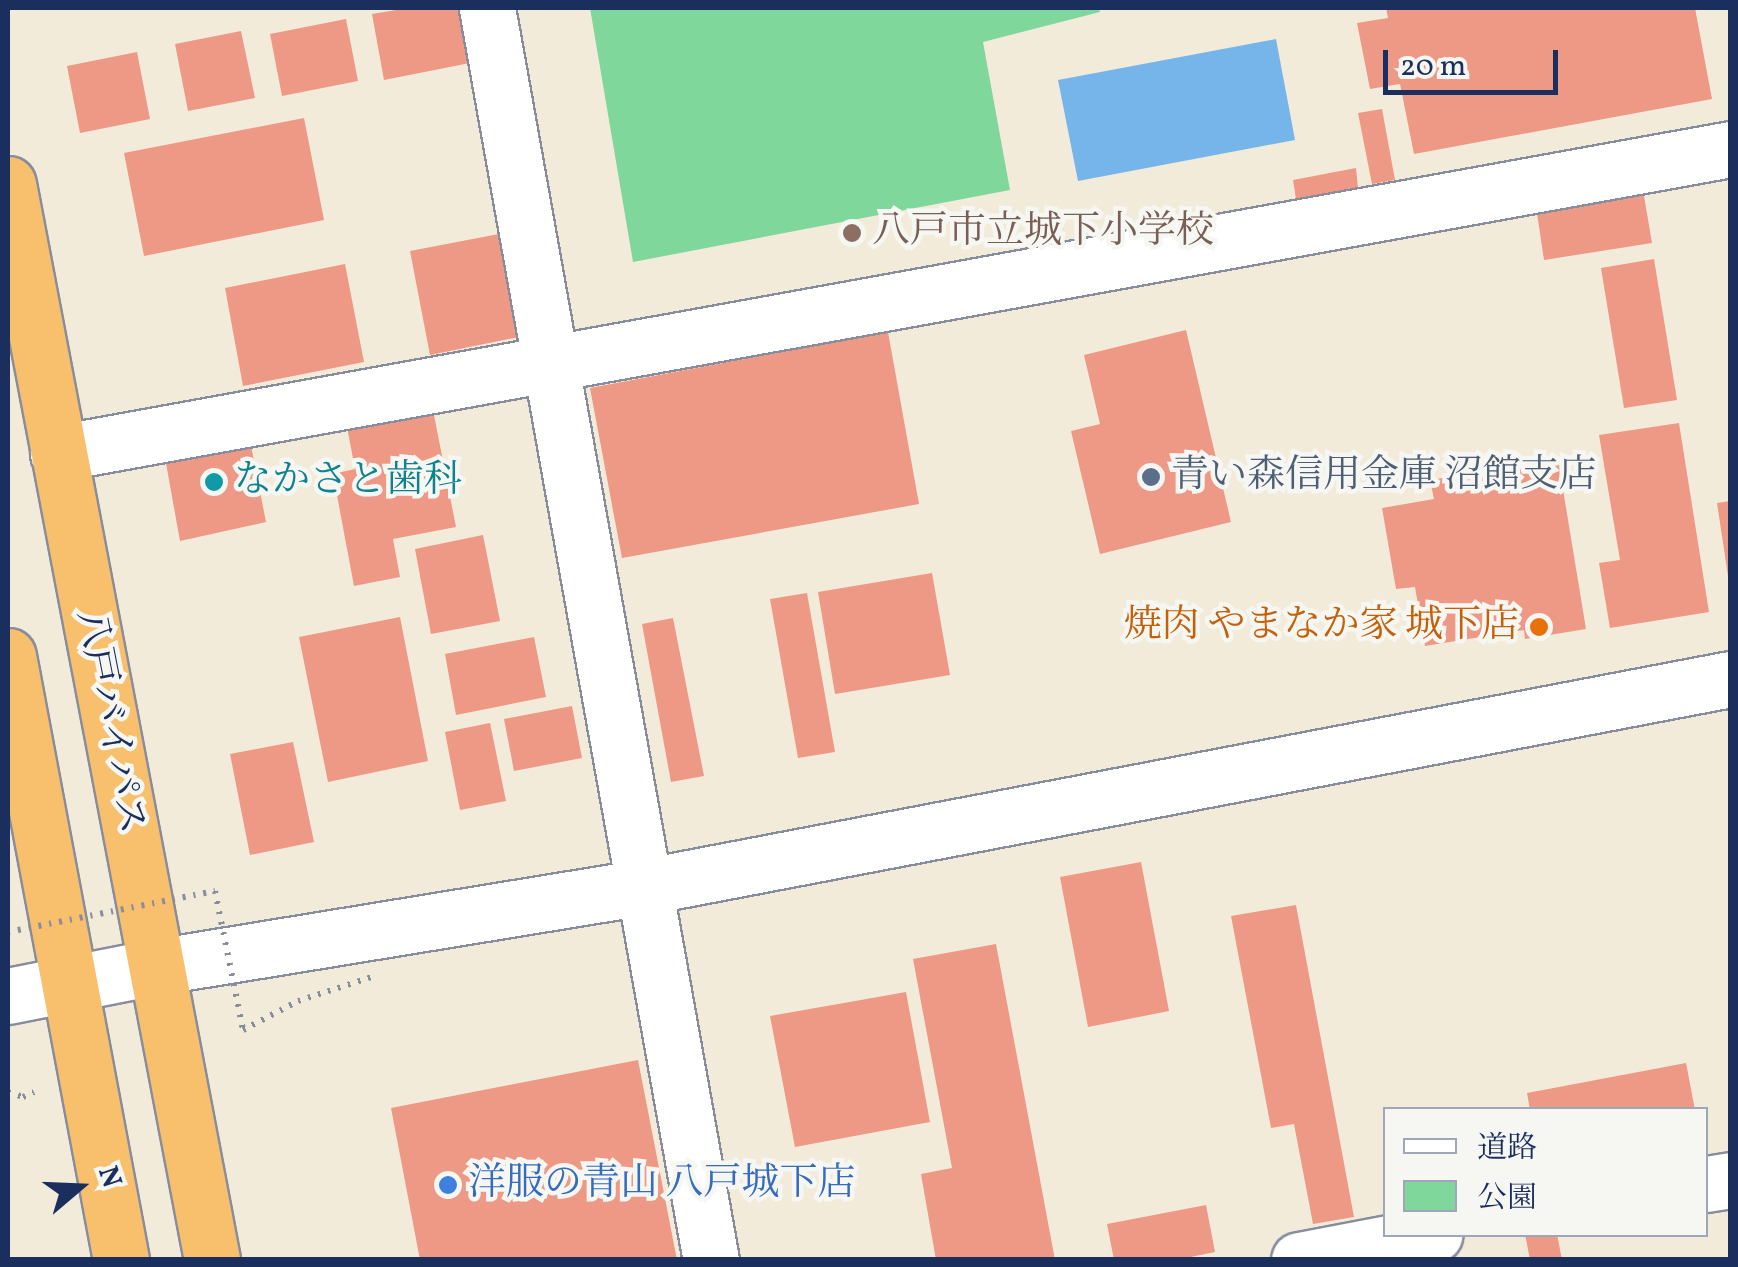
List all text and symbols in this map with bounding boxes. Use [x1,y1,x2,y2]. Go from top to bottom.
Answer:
scale bar [1388,30,1563,92]
text: 20 m [1400,46,1466,88]
place label: 八戸市立城下小学校 [872,210,1214,256]
marker: 八戸市立城下小学校 [841,222,863,244]
place label: 青い森信用金庫 沼館支店 [1171,454,1597,500]
place label: なかさと歯科 [234,459,462,505]
marker: 青い森信用金庫 沼館支店 [1140,466,1162,488]
marker: なかさと歯科 [203,471,225,493]
place label: 焼肉 やまなか家 城下店 [1124,604,1519,650]
street label: 八戸バイパス [65,606,153,838]
marker: 焼肉 やまなか家 城下店 [1528,616,1550,638]
legend [1383,1107,1708,1237]
text: 道路 [1477,1128,1537,1170]
north arrow [30,1137,130,1237]
text: N [87,1161,131,1193]
place label: 洋服の青山 八戸城下店 [468,1162,856,1208]
marker: 洋服の青山 八戸城下店 [437,1174,459,1196]
text: 公園 [1477,1178,1537,1220]

